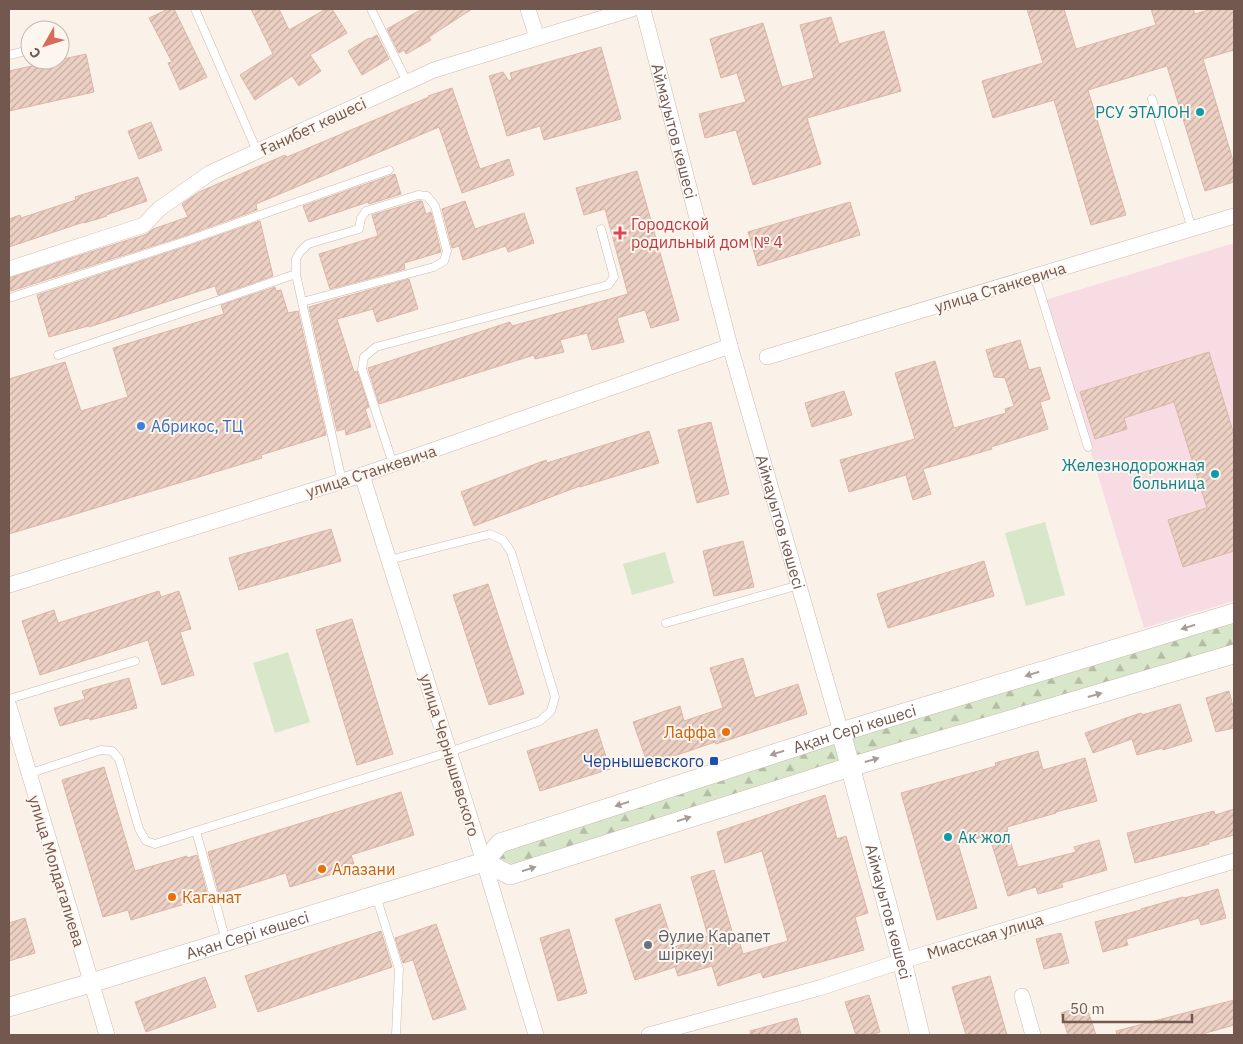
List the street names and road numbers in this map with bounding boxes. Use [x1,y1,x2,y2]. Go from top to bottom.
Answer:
street label: Аймауытов көшесі [647,61,702,201]
street label: Ғанибет көшесі [257,93,369,159]
street label: улица Станкевича [932,257,1068,316]
street label: улица Станкевича [303,440,439,502]
street label: Аймауытов көшесі [752,452,809,591]
street label: улица Чернышевского [416,671,484,839]
street label: Ақан Сері көшесі [790,700,918,757]
street label: улица Молдагалиева [24,793,90,950]
street label: Аймауытов көшесі [861,842,916,981]
street label: Ақан Сері көшесі [183,906,311,963]
street label: Миасская улица [924,909,1046,963]

